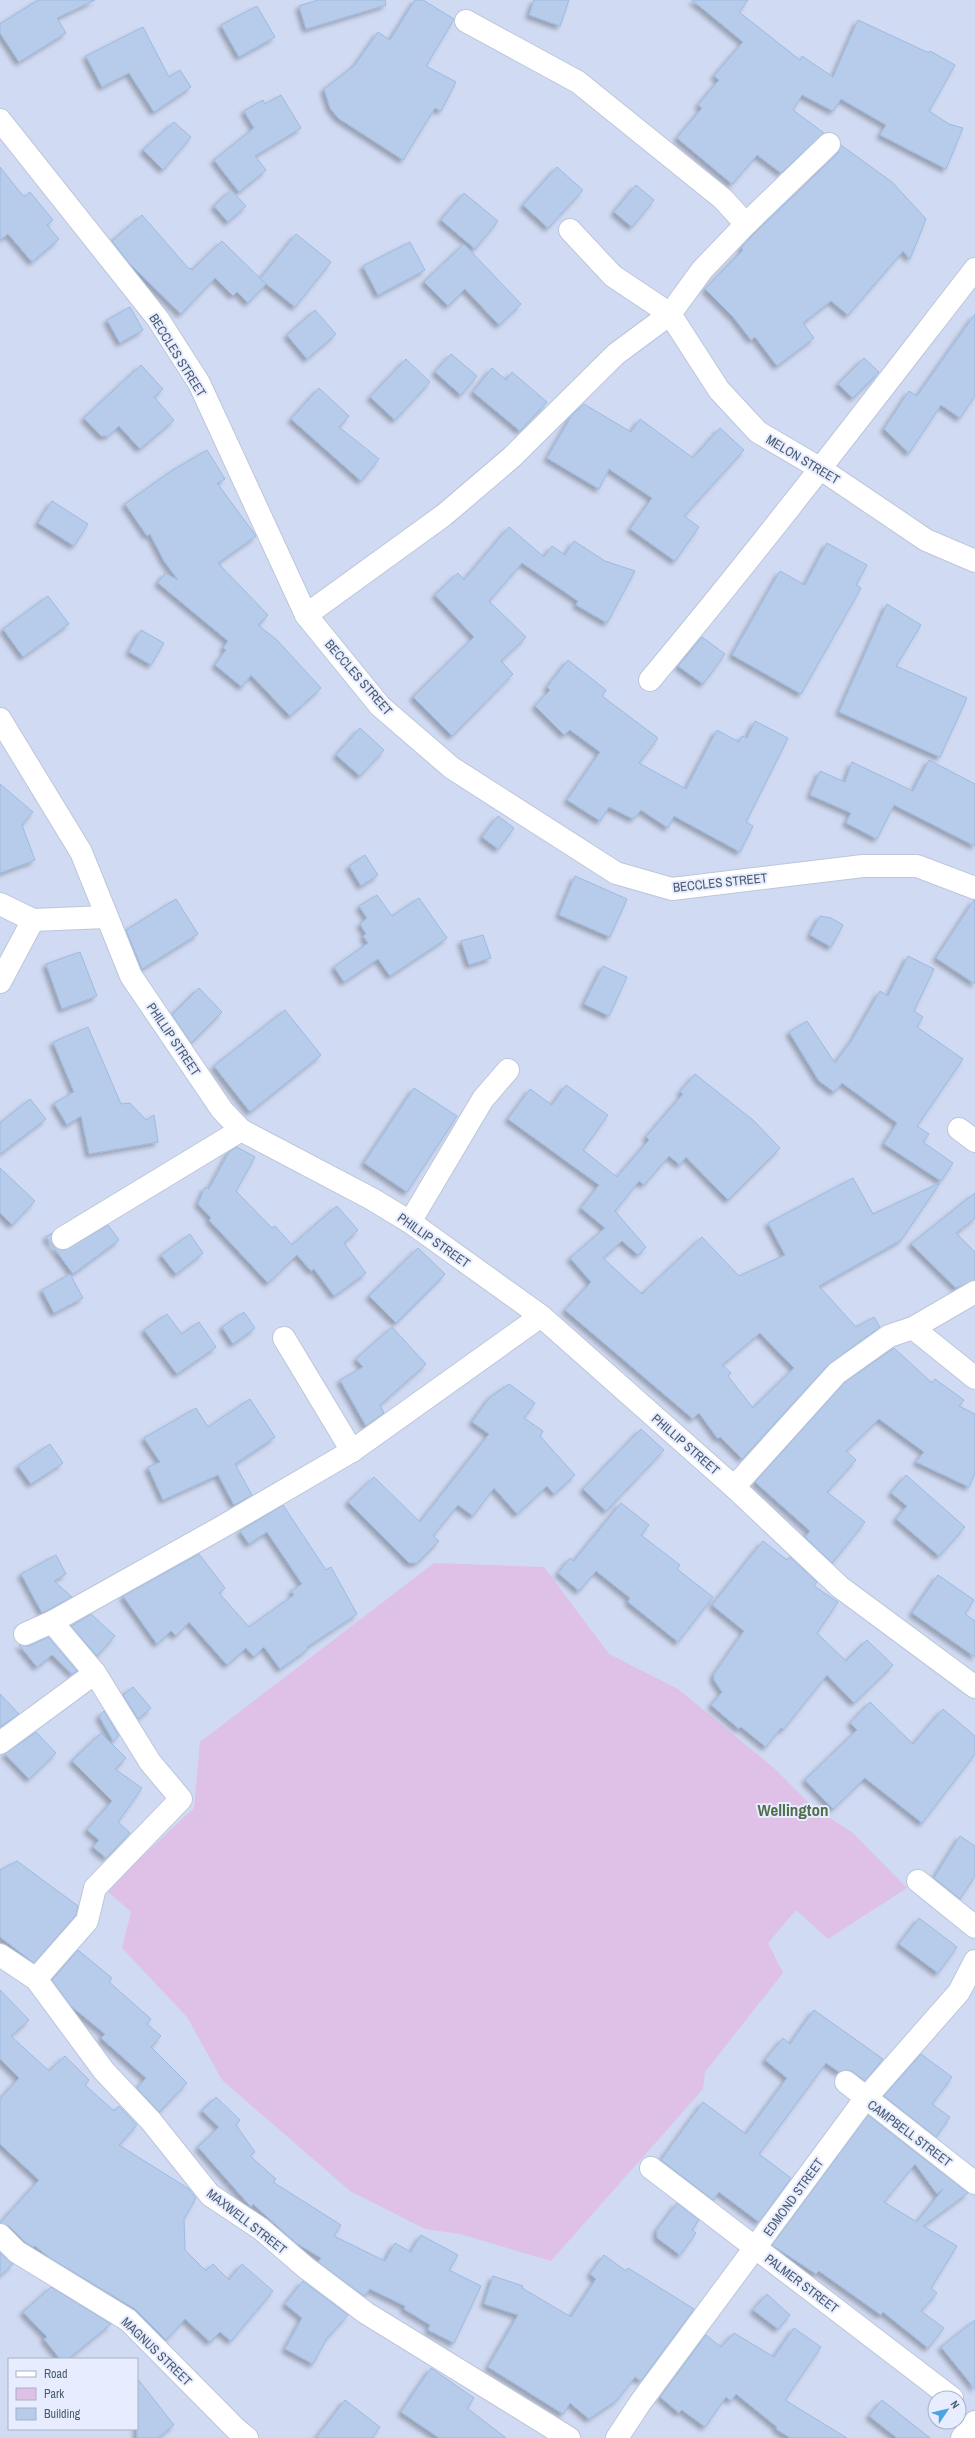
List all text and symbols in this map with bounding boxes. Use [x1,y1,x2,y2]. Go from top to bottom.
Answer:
street label: BECCLES STREET [145,311,210,400]
street label: MELON STREET [763,431,843,488]
street label: BECCLES STREET [321,636,396,719]
street label: BECCLES STREET [672,869,769,896]
street label: PHILLIP STREET [143,999,205,1079]
street label: PHILLIP STREET [394,1209,474,1272]
street label: PHILLIP STREET [648,1410,724,1479]
district label: Wellington [757,1798,829,1821]
street label: CAMPBELL STREET [864,2096,956,2171]
street label: EDMOND STREET [759,2155,828,2240]
street label: MAXWELL STREET [203,2185,290,2258]
street label: PALMER STREET [761,2250,842,2317]
street label: MAGNUS STREET [118,2313,196,2390]
legend [8,2358,138,2430]
text: Road [44,2366,68,2382]
text: Park [44,2386,64,2402]
north arrow [927,2390,967,2430]
text: N [948,2398,963,2411]
text: Building [44,2406,81,2422]

